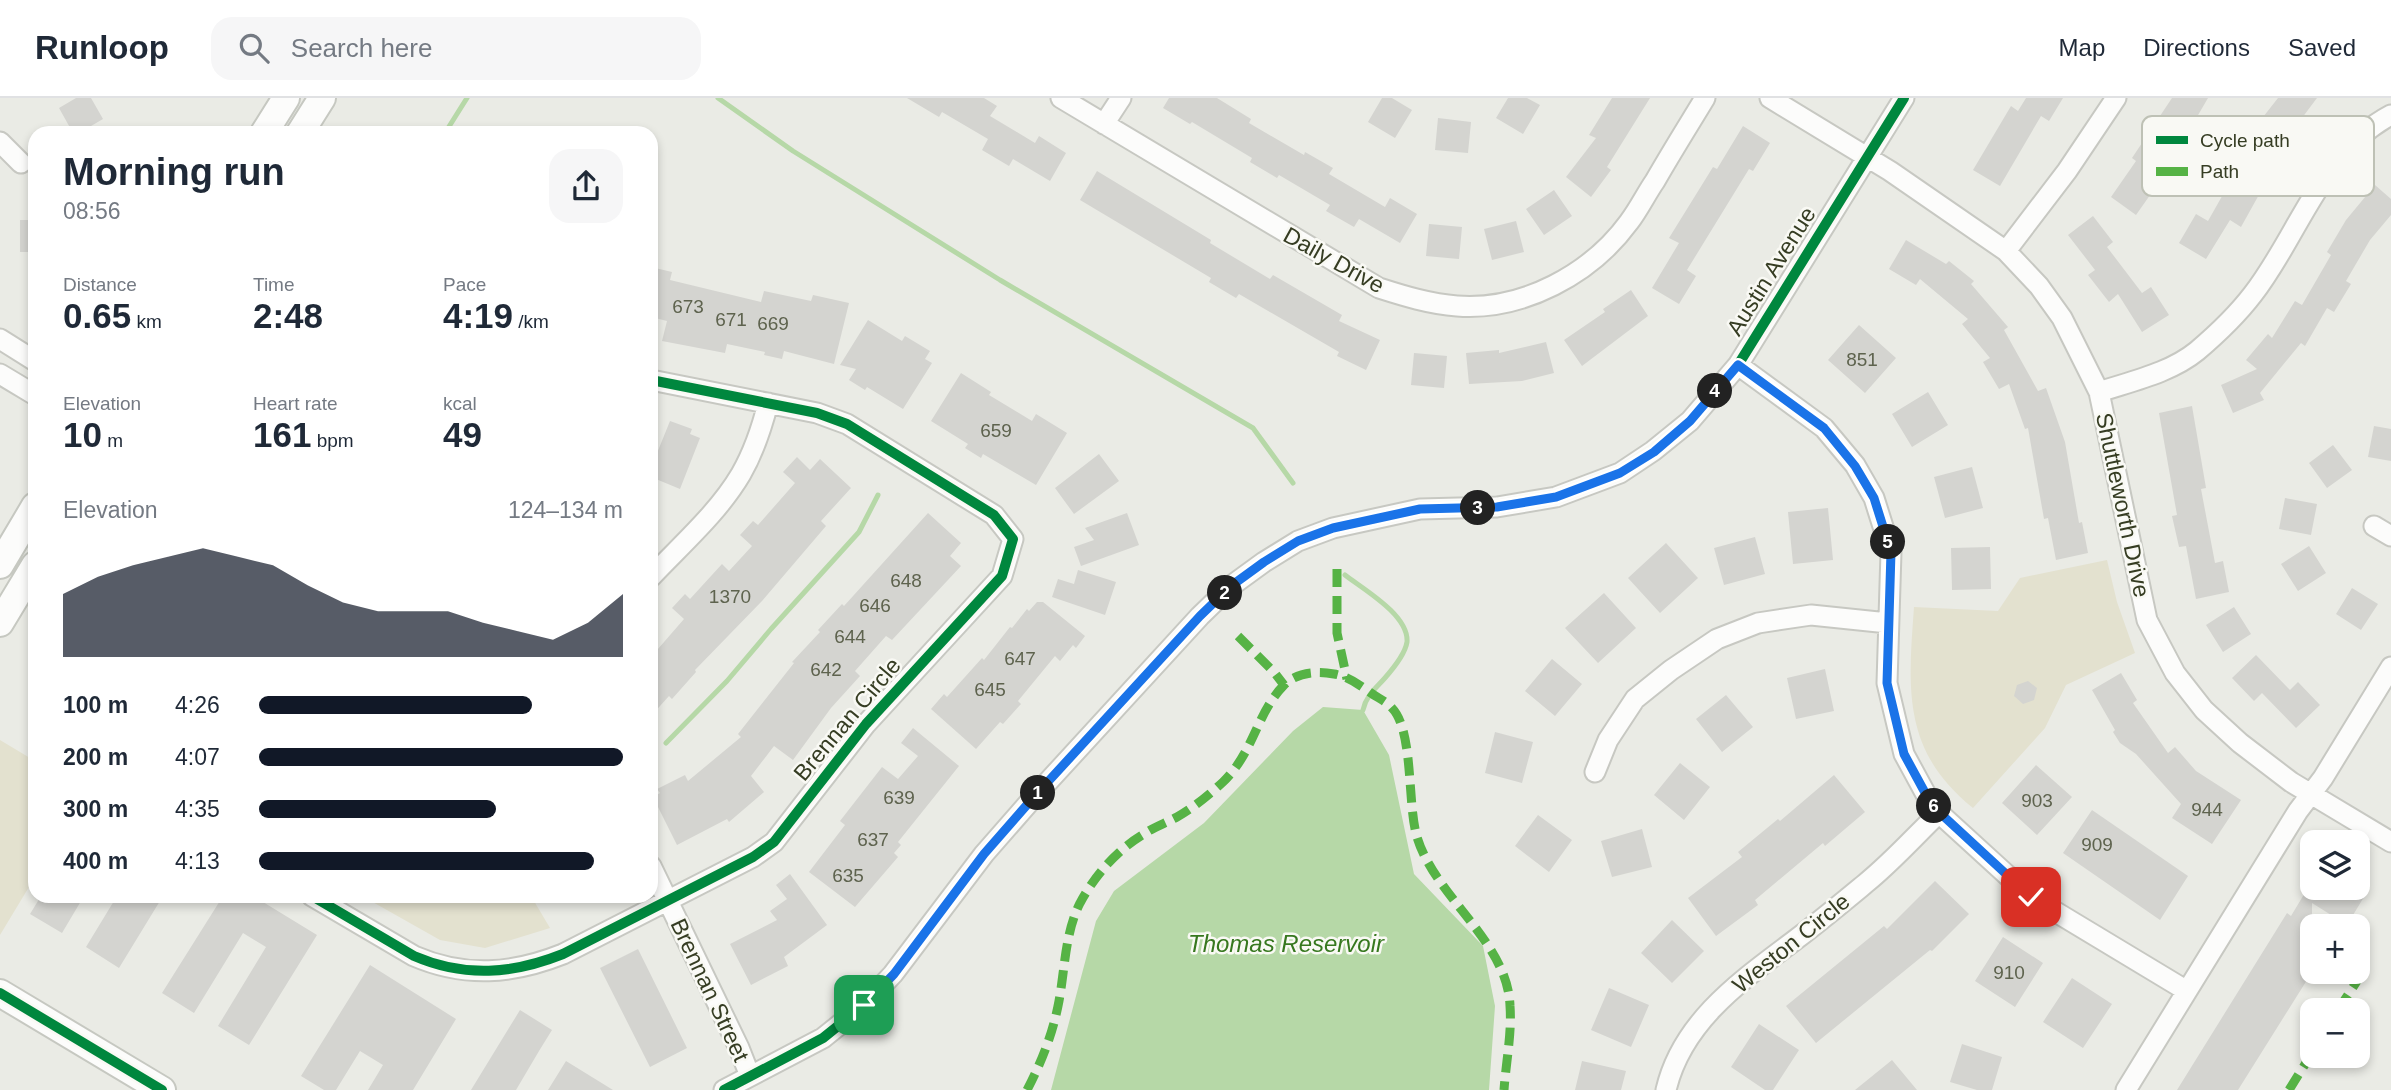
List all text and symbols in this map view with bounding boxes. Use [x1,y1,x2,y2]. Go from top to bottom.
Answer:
search box [211,17,701,80]
text: Runloop [35,29,169,66]
icon: search [235,29,273,67]
text: Search here [291,33,432,63]
text: Map [2059,34,2105,61]
text: Directions [2143,34,2250,61]
text: Saved [2288,34,2356,61]
legend [2142,116,2374,196]
text: Cycle path [2200,130,2290,151]
button: share [549,149,623,223]
text: Morning run [63,151,285,193]
text: Path [2200,161,2239,182]
text: 08:56 [63,198,121,224]
street label: Austin Avenue [1721,202,1821,340]
street label: Daily Drive [1279,222,1389,298]
text: Distance [63,274,137,295]
text: Time [253,274,295,295]
text: Pace [443,274,486,295]
text: 0.65 [63,296,131,335]
text: 2:48 [253,296,323,335]
text: 4:19 [443,296,513,335]
house number: 673 [672,296,704,317]
house number: 671 [715,309,747,330]
text: km [131,311,162,332]
text: /km [513,311,549,332]
house number: 669 [757,313,789,334]
house number: 851 [1846,349,1878,370]
pin: 4 [1698,374,1732,408]
text: 4 [1709,380,1720,401]
text: Elevation [63,393,141,414]
text: Heart rate [253,393,337,414]
text: kcal [443,393,477,414]
street label: Shuttleworth Drive [2091,410,2155,600]
text: 10 [63,415,102,454]
text: 161 [253,415,311,454]
text: 49 [443,415,482,454]
house number: 659 [980,420,1012,441]
text: m [102,430,123,451]
text: bpm [311,430,354,451]
pin: 3 [1460,490,1496,526]
text: Elevation [63,497,158,523]
text: 124–134 m [508,497,623,523]
text: 3 [1472,497,1483,518]
pin: 5 [1870,524,1906,560]
text: 5 [1882,531,1893,552]
house number: 648 [890,570,922,591]
pin: 2 [1208,575,1242,610]
text: 2 [1219,582,1230,603]
house number: 1370 [709,586,751,607]
house number: 646 [859,595,891,616]
house number: 644 [834,626,866,647]
house number: 647 [1004,648,1036,669]
street label: Brennan Circle [788,652,906,786]
house number: 642 [810,659,842,680]
house number: 645 [974,679,1006,700]
text: 100 m [63,692,128,718]
text: 4:26 [175,692,220,718]
text: 200 m [63,744,128,770]
text: 4:07 [175,744,220,770]
pin: 1 [1020,776,1056,810]
text: 1 [1032,782,1043,803]
house number: 639 [883,787,915,808]
pin: 6 [1916,788,1952,824]
house number: 903 [2021,790,2053,811]
text: 6 [1928,795,1939,816]
text: 300 m [63,796,128,822]
text: 4:35 [175,796,220,822]
house number: 944 [2191,799,2223,820]
house number: 637 [857,829,889,850]
map controls [2300,830,2370,1068]
button: layers [2300,830,2370,900]
house number: 909 [2081,834,2113,855]
text: 400 m [63,848,128,874]
text: 4:13 [175,848,220,874]
house number: 635 [832,865,864,886]
pin [2001,867,2061,927]
icon: check [2012,878,2050,916]
street label: Weston Circle [1727,888,1855,998]
street label: Brennan Street [666,914,755,1066]
button: + [2300,914,2370,984]
water label: Thomas Reservoir [1188,930,1385,957]
house number: 910 [1993,962,2025,983]
pin [834,975,894,1035]
icon: arrive [845,986,883,1024]
button: − [2300,998,2370,1068]

